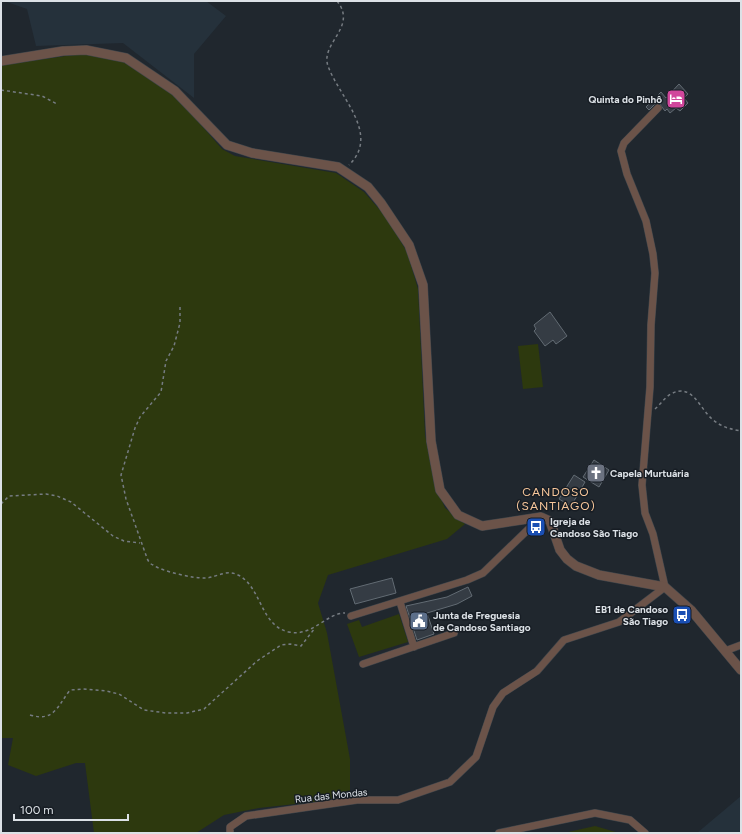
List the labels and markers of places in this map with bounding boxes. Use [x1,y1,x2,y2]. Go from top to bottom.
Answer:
hotel icon: Quinta do Pinhô [665,88,687,110]
place label: Quinta do Pinhô [589,93,662,106]
church icon: Capela Murtuária [585,462,607,484]
place label: Capela Murtuária [610,467,689,480]
place label: Igreja de Candoso São Tiago [550,515,638,540]
bus stop icon: Igreja de Candoso São Tiago [525,516,547,538]
place label: EB1 de Candoso São Tiago [595,603,668,628]
bus stop icon: EB1 de Candoso São Tiago [671,604,693,626]
place label: Junta de Freguesia de Candoso Santiago [433,609,531,634]
public building icon: Junta de Freguesia de Candoso Santiago [408,610,430,632]

